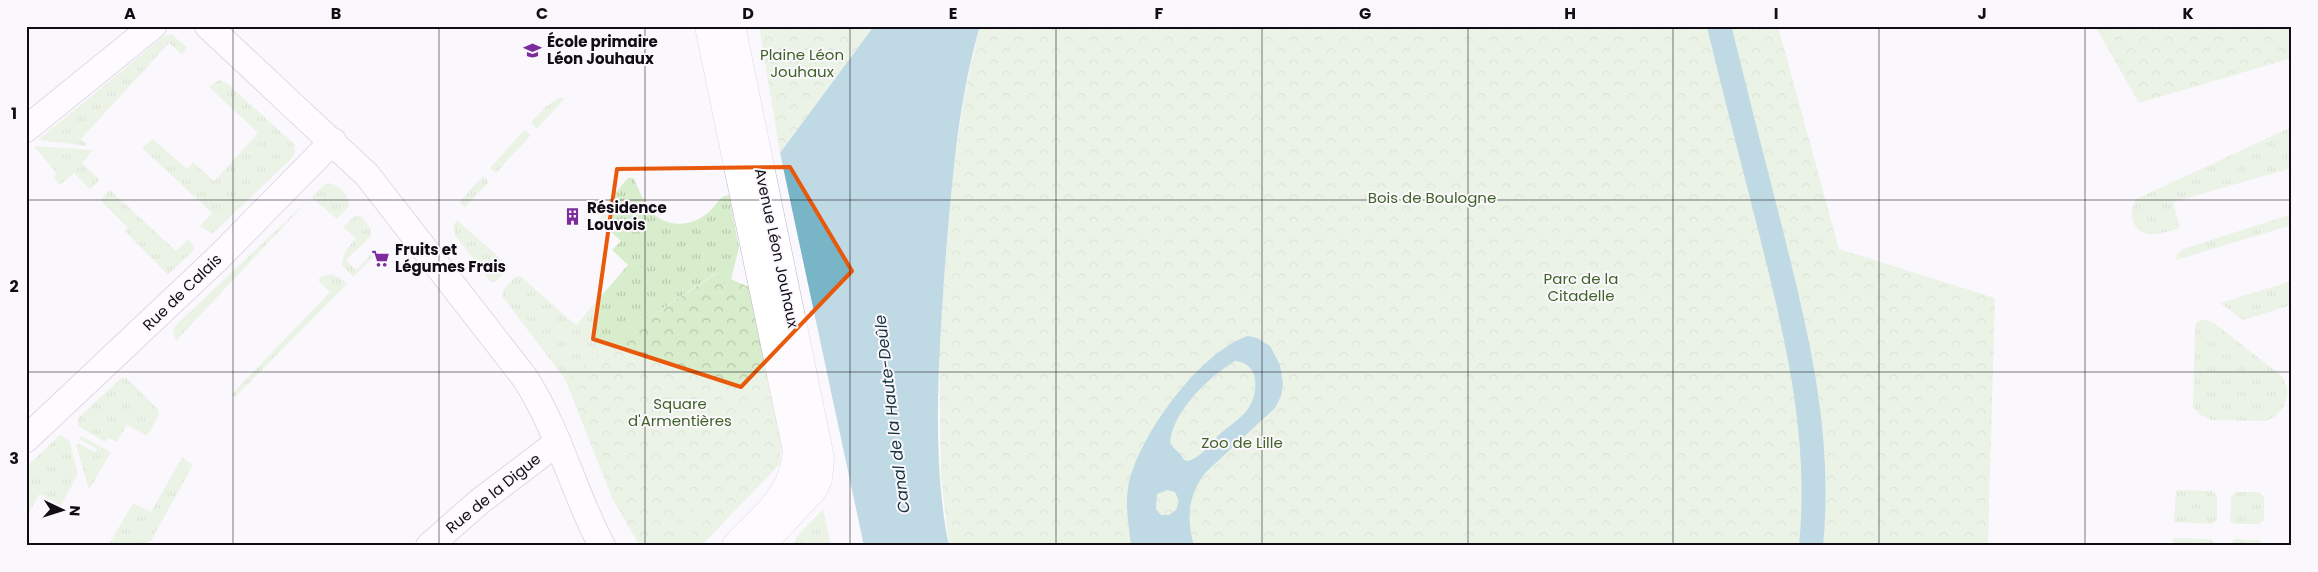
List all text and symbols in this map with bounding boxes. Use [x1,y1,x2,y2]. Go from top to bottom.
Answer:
text: A [124,2,136,25]
text: B [331,2,341,25]
text: C [536,2,548,25]
text: D [742,2,754,25]
text: E [949,2,957,25]
text: F [1155,2,1164,25]
text: G [1359,2,1371,25]
text: H [1564,2,1576,25]
text: I [1774,2,1778,25]
text: J [1977,2,1987,25]
text: K [2182,2,2194,25]
place label: École primaire Léon Jouhaux [547,31,658,69]
school or university icon: École primaire Léon Jouhaux [523,40,543,60]
park label: Plaine Léon Jouhaux [760,44,844,82]
text: 1 [11,102,17,125]
street label: Avenue Léon Jouhaux [750,166,804,330]
park label: Bois de Boulogne [1368,187,1496,208]
place label: Résidence Louvois [587,197,667,235]
building icon: Résidence Louvois [563,206,583,226]
place label: Fruits et Légumes Frais [395,239,506,277]
supermarket icon: Fruits et Légumes Frais [371,248,391,268]
street label: Rue de Calais [138,249,226,335]
park label: Parc de la Citadelle [1544,268,1618,306]
text: 2 [9,275,19,298]
water label: Canal de la Haute-Deûle [868,313,916,515]
park label: Square d'Armentières [628,393,732,431]
park label: Zoo de Lille [1201,432,1283,453]
text: 3 [9,447,19,470]
street label: Rue de la Digue [441,448,545,538]
north arrow [38,484,88,534]
text: N [65,505,85,517]

